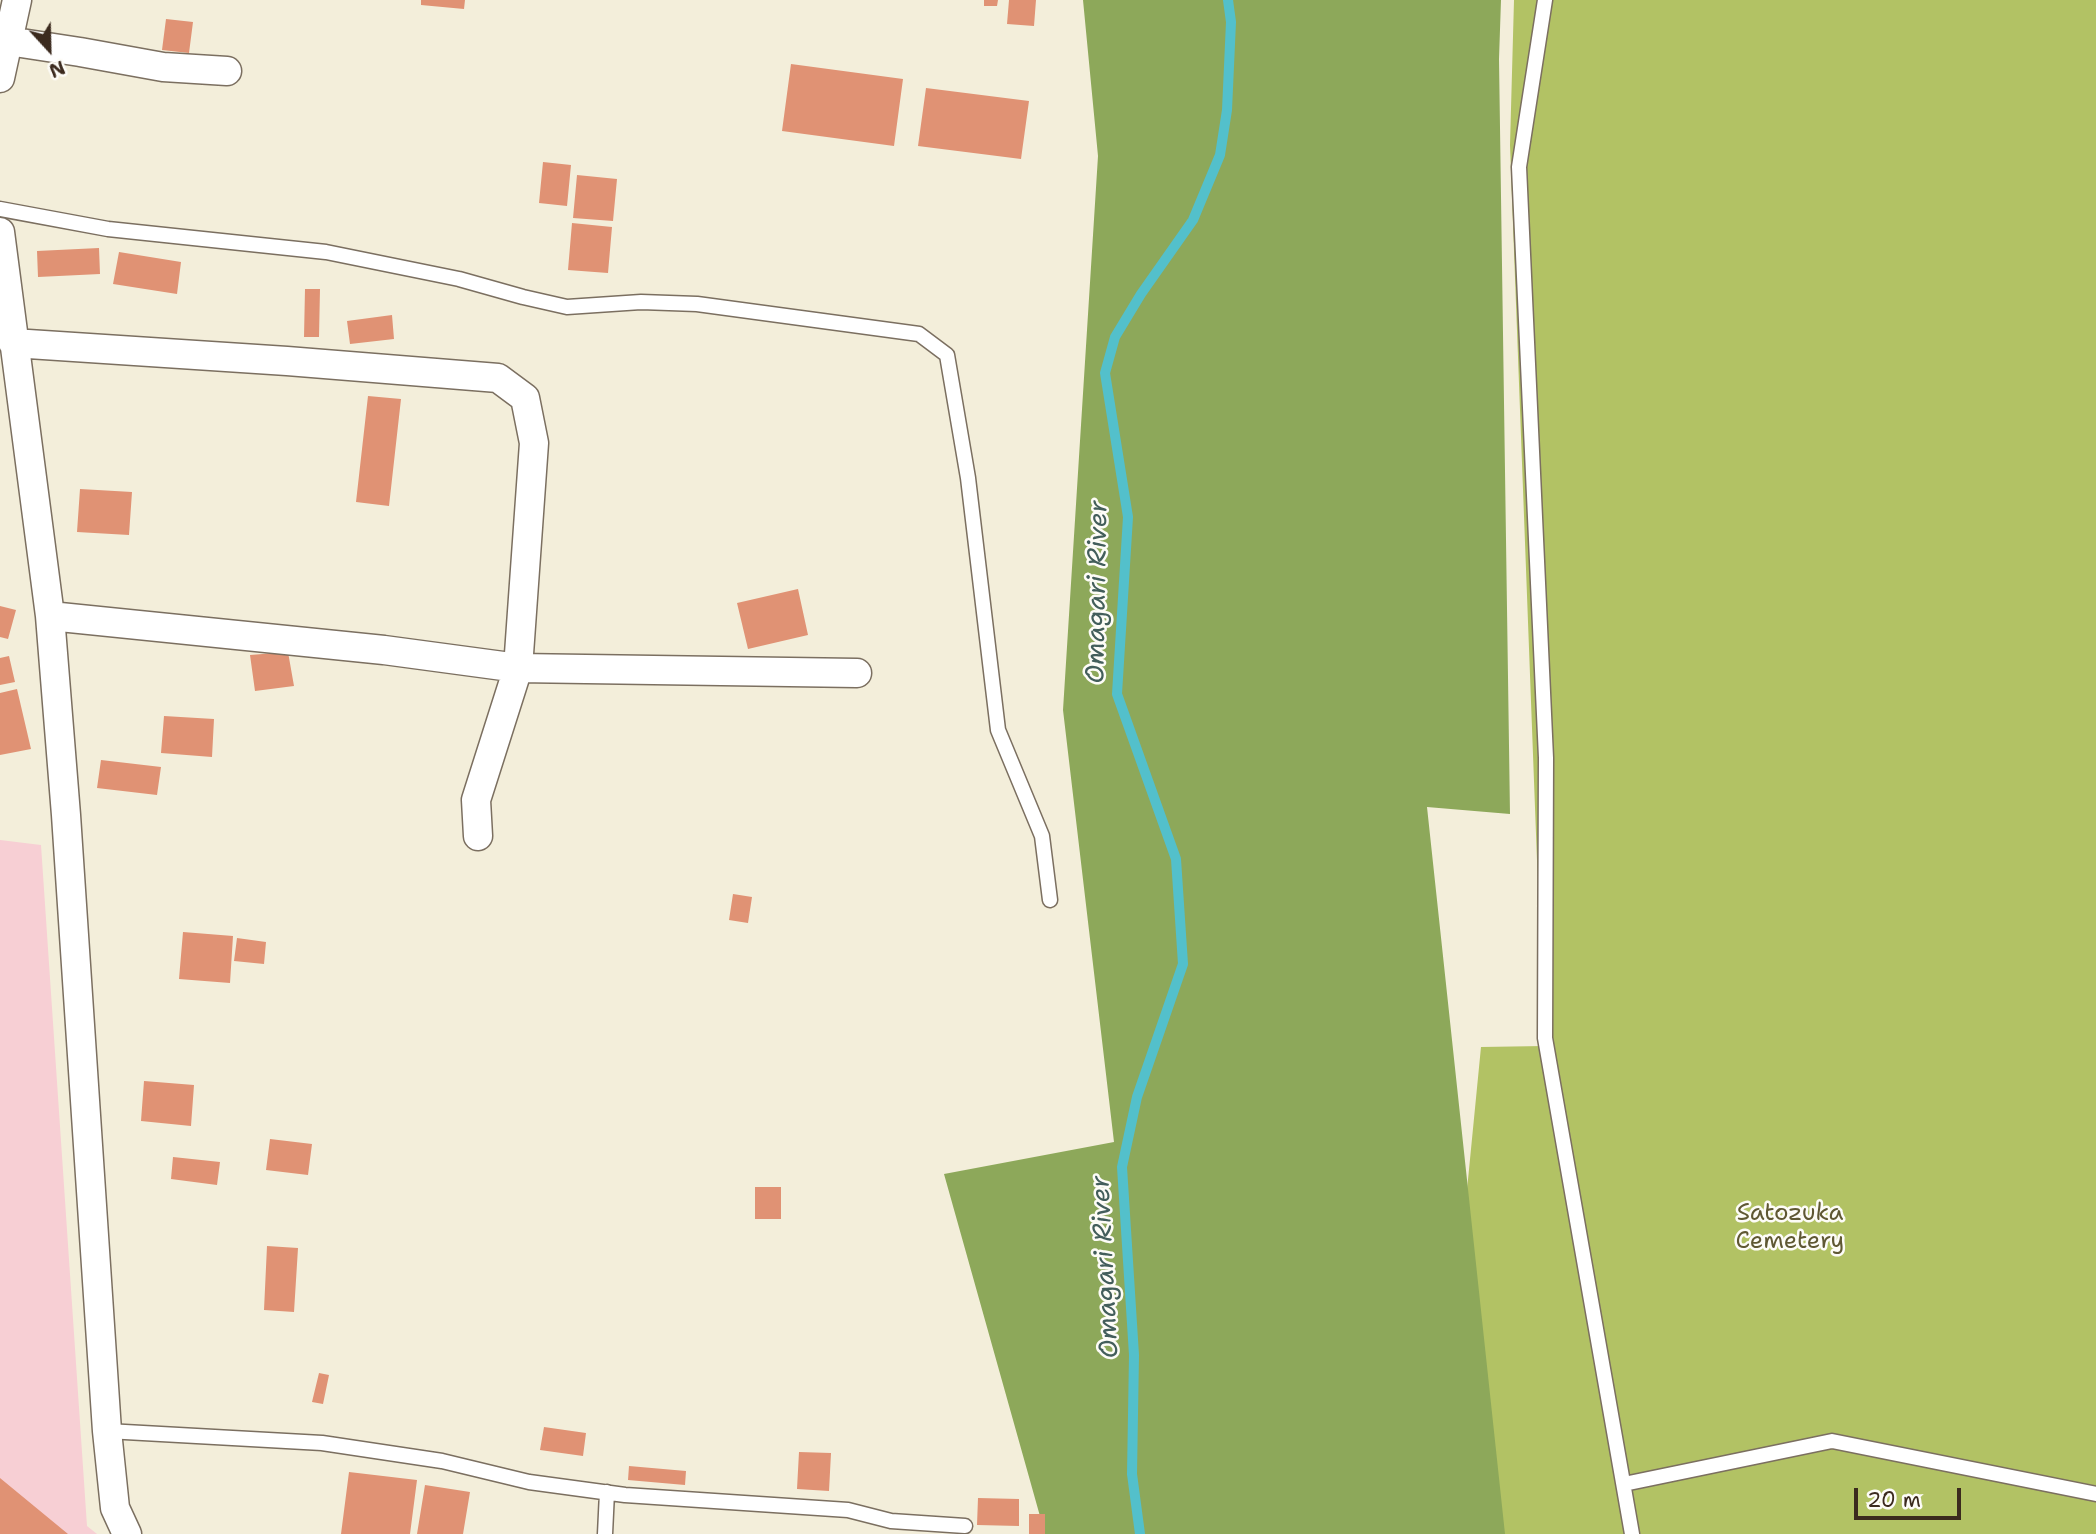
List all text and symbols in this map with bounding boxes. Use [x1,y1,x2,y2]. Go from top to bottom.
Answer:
north arrow [14,14,84,84]
text: N [45,55,69,83]
water label: Omagari River [1081,500,1115,684]
water label: Omagari River [1086,1175,1126,1359]
park label: Satozuka Cemetery [1736,1200,1844,1256]
scale bar [1858,1474,1965,1518]
text: 20 m [1867,1486,1921,1514]

